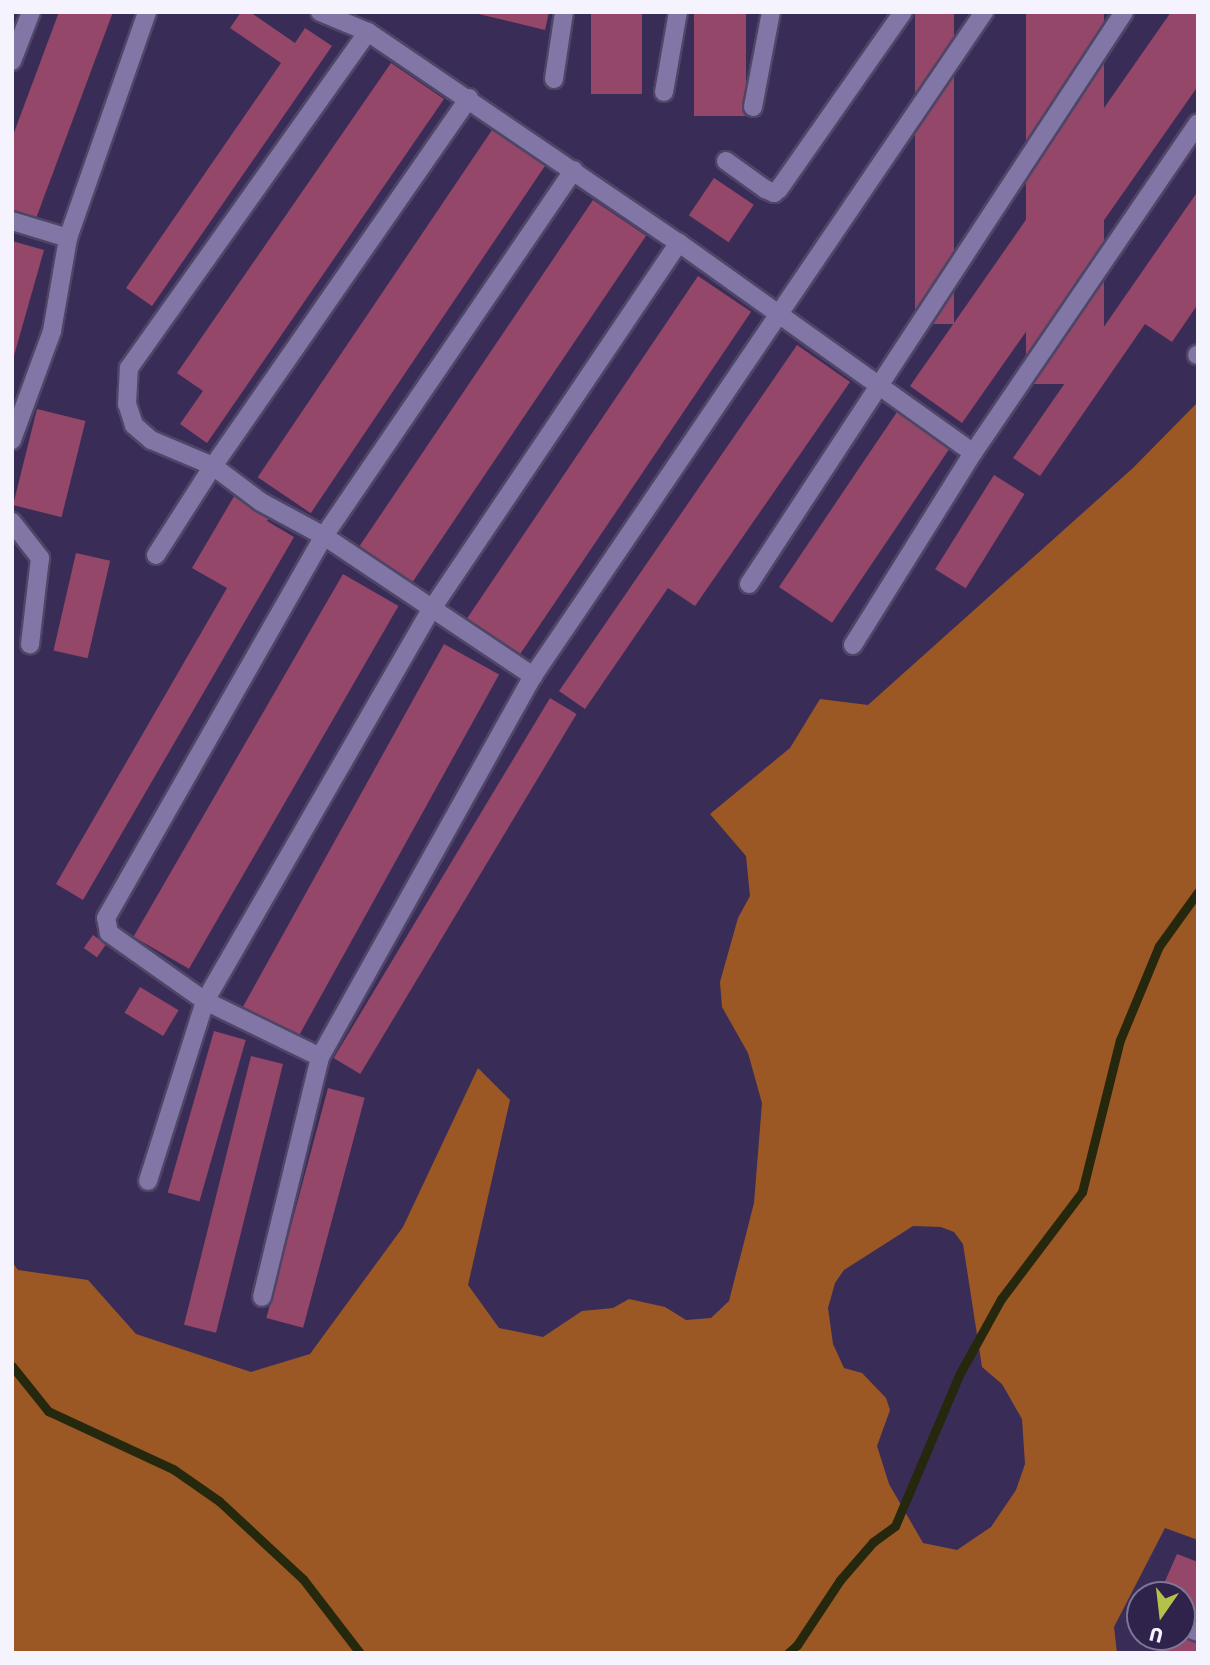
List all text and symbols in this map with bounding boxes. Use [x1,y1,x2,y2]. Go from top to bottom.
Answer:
north arrow [1126,1581,1196,1651]
text: U [1147,1620,1166,1650]

